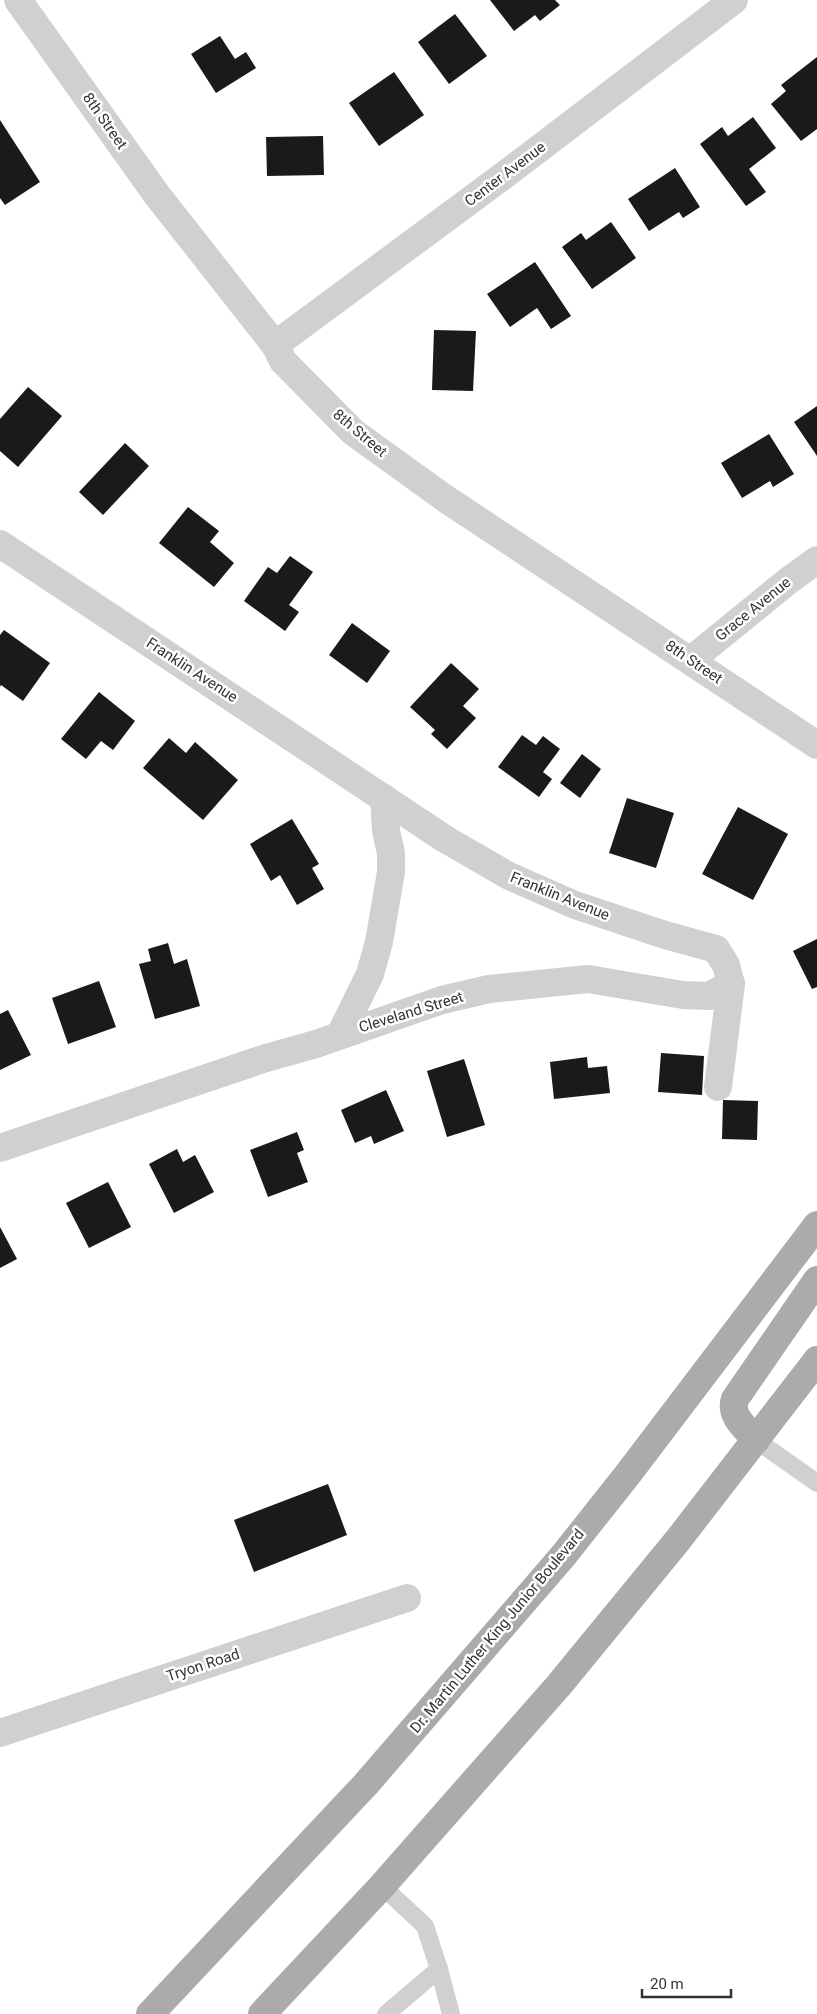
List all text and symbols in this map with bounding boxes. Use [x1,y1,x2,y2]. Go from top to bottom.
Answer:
street label: 8th Street [79,89,131,153]
street label: Center Avenue [461,138,549,210]
street label: 8th Street [329,405,391,461]
street label: Grace Avenue [712,573,794,645]
street label: Franklin Avenue [143,634,241,706]
street label: 8th Street [662,636,726,688]
street label: Franklin Avenue [508,868,612,924]
street label: Cleveland Street [357,988,465,1036]
street label: Dr. Martin Luther King Junior Boulevard [406,1525,588,1737]
street label: Tryon Road [164,1645,242,1685]
scale bar [642,1966,731,1998]
text: 20 m [650,1975,684,1993]

